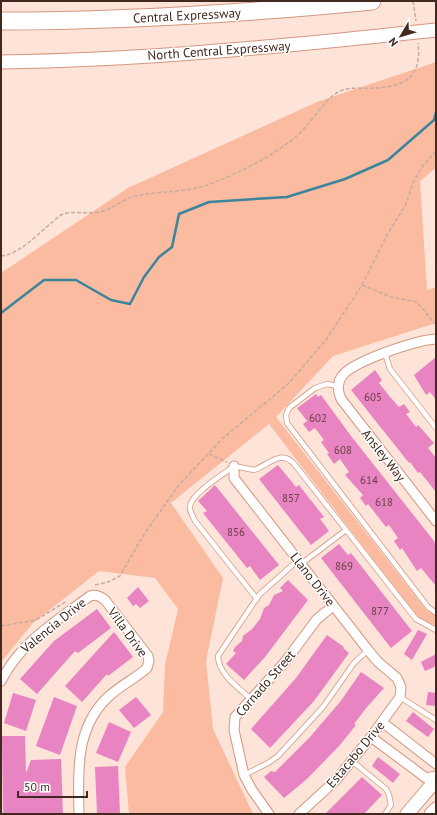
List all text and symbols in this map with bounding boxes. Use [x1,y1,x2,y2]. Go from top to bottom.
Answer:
street label: Central Expressway [133,4,241,27]
north arrow [381,16,421,56]
text: N [385,35,401,49]
street label: North Central Expressway [147,37,291,64]
house number: 605 [364,390,382,404]
house number: 602 [309,411,327,425]
street label: Ansley Way [358,426,409,485]
house number: 608 [334,443,352,457]
house number: 614 [360,473,378,487]
house number: 857 [282,491,300,505]
house number: 618 [375,495,393,509]
house number: 856 [227,525,245,539]
street label: Llano Drive [286,549,339,610]
house number: 869 [335,559,353,573]
street label: Valencia Drive [16,594,89,658]
street label: Villa Drive [103,603,151,661]
house number: 877 [371,604,389,618]
street label: Cornado Street [232,646,299,720]
street label: Estacabo Drive [322,717,388,791]
scale bar [18,773,87,799]
text: 50 m [24,779,50,794]

